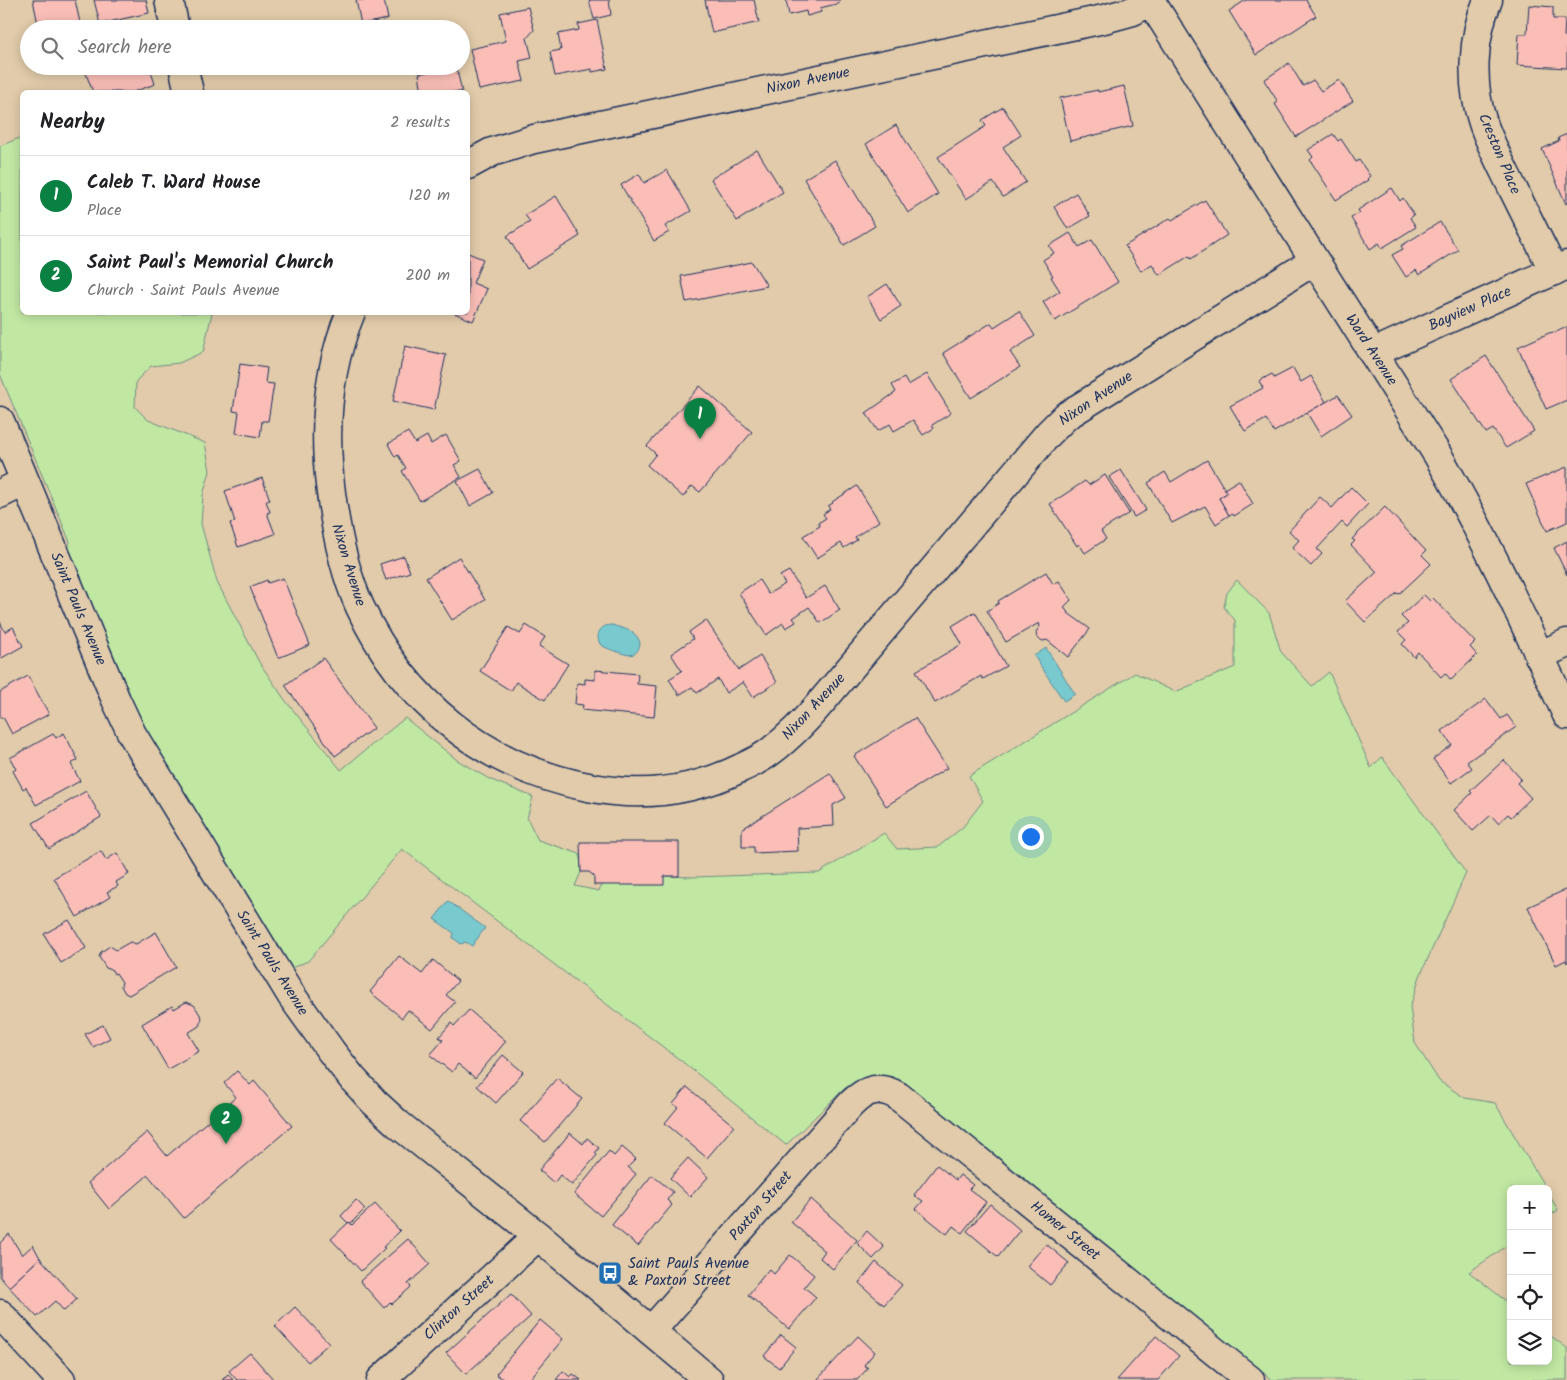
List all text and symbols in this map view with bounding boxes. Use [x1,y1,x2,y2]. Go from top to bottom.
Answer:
search box [20,20,470,75]
text: Search here [78,33,172,63]
icon: search [38,34,66,62]
street label: Nixon Avenue [764,60,852,102]
text: Nearby [40,106,105,139]
text: 2 results [390,110,450,135]
street label: Creston Place [1471,110,1527,198]
text: Caleb T. Ward House [87,168,260,198]
text: 1 [54,183,58,208]
text: 120 m [409,183,450,208]
text: Place [87,198,121,223]
text: Saint Paul's Memorial Church [87,248,334,278]
text: 2 [51,263,61,288]
text: 200 m [406,263,450,288]
text: Church · Saint Pauls Avenue [87,278,280,303]
street label: Bayview Place [1425,280,1516,338]
street label: Ward Avenue [1339,309,1403,391]
street label: Nixon Avenue [1054,365,1138,433]
pin: 1 [684,398,716,439]
street label: Nixon Avenue [324,521,372,609]
street label: Saint Pauls Avenue [43,549,113,670]
street label: Nixon Avenue [776,668,852,746]
your location [1018,824,1044,850]
street label: Saint Pauls Avenue [230,905,314,1021]
pin: 2 [210,1103,242,1144]
street label: Paxton Street [724,1165,798,1246]
map controls [1507,1185,1552,1365]
button: + [1507,1185,1552,1230]
street label: Homer Street [1025,1195,1106,1267]
button: − [1507,1230,1552,1275]
place label: Saint Pauls Avenue & Paxton Street [628,1252,749,1293]
bus stop icon: Saint Pauls Avenue & Paxton Street [597,1260,623,1286]
street label: Clinton Street [418,1269,500,1347]
button: locate [1507,1275,1552,1320]
button: layers [1507,1320,1552,1365]

